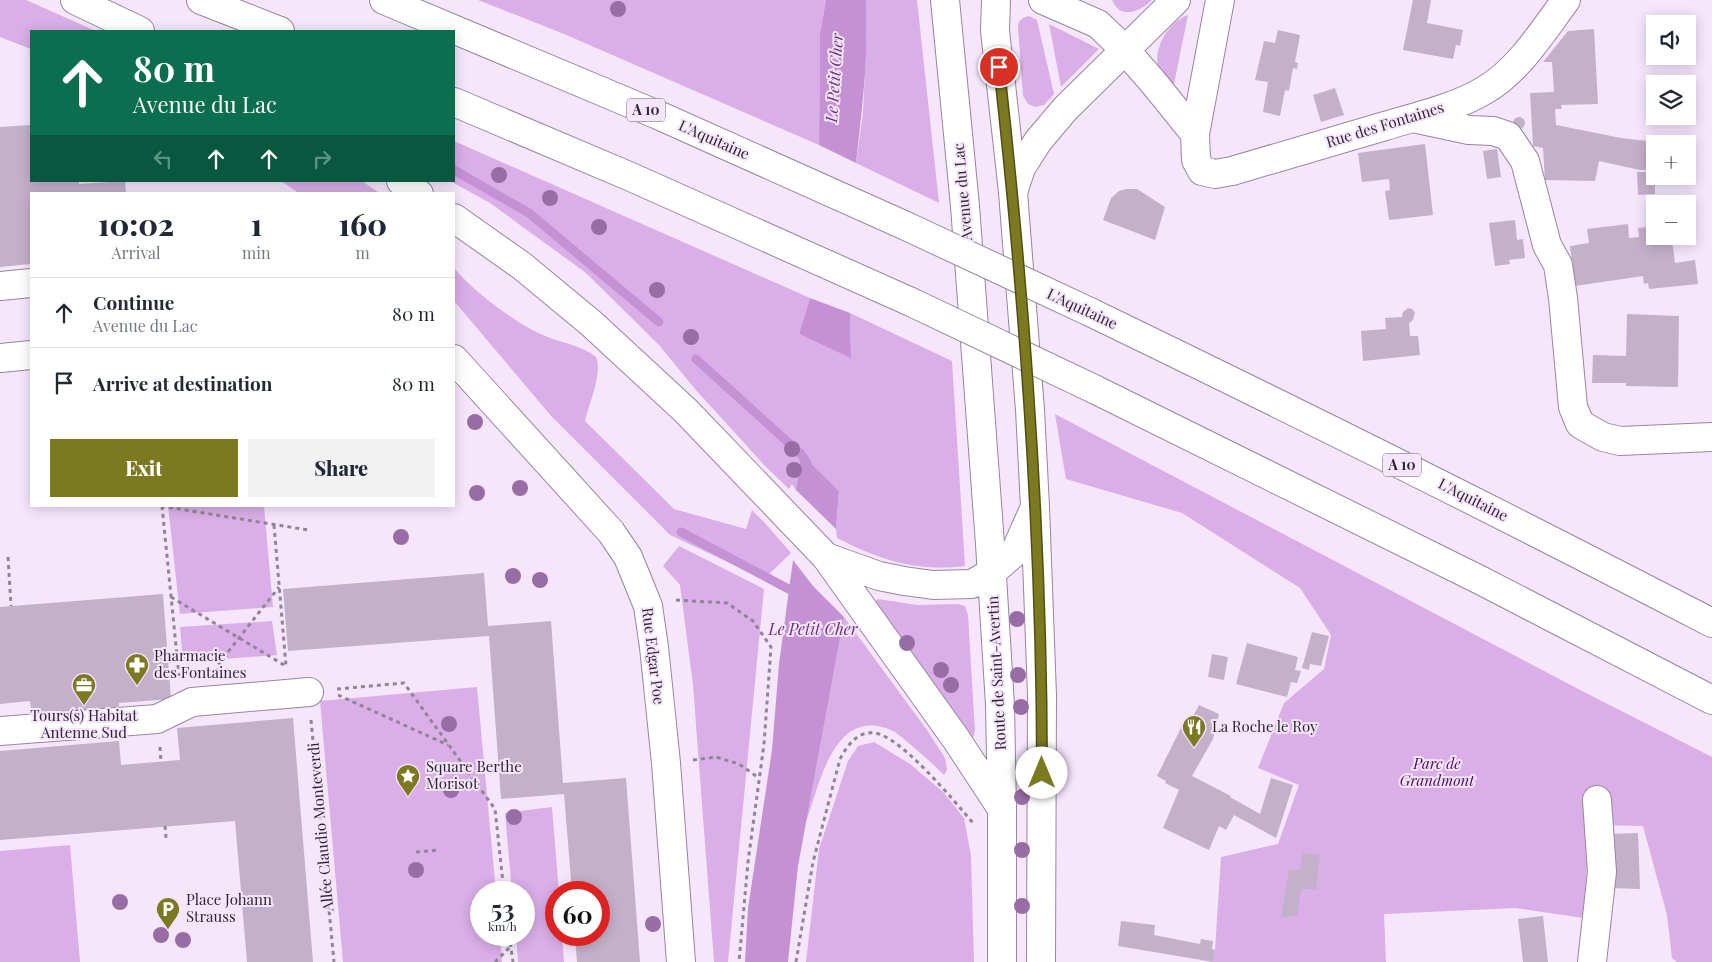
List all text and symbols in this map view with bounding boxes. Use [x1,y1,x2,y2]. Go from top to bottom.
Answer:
map controls [1646,15,1696,245]
button: sound [1646,15,1696,65]
water label: Le Petit Cher [820,32,847,124]
text: 80 m [133,44,215,91]
pin [978,46,1020,88]
icon: ahead [50,50,115,115]
icon: arrive [985,53,1013,81]
button: layers [1646,75,1696,125]
text: Avenue du Lac [133,89,277,119]
street label: Rue des Fontaines [1323,97,1446,151]
road number: A 10 [627,98,665,122]
street label: L'Aquitaine [676,115,753,164]
button: + [1646,135,1696,185]
street label: Avenue du Lac [948,142,976,243]
icon: left [149,145,177,173]
icon: ahead [202,145,230,173]
icon: ahead [255,145,283,173]
icon: right [308,145,336,173]
button: − [1646,195,1696,245]
text: 10:02 [98,204,174,244]
text: 1 [250,204,262,244]
text: 160 [338,204,387,244]
text: Arrival [111,242,161,263]
text: min [242,242,271,263]
text: m [356,242,370,263]
street label: L'Aquitaine [1044,283,1121,333]
text: Continue [93,289,174,315]
icon: ahead [50,299,78,327]
text: 80 m [392,300,435,326]
text: Avenue du Lac [93,315,198,336]
icon: arrive [50,369,78,397]
text: Arrive at destination [93,370,273,396]
text: 80 m [392,370,435,396]
button: Exit [50,439,238,497]
button: Share [248,439,435,497]
road number: A 10 [1383,454,1421,476]
street label: L'Aquitaine [1435,473,1512,525]
street label: Route de Saint-Avertin [982,595,1010,751]
street label: Rue Edgar Poe [638,606,670,705]
water label: Le Petit Cher [767,618,859,639]
place label: Pharmacie des Fontaines [154,645,247,682]
pharmacy icon: Pharmacie des Fontaines [124,652,150,686]
office icon: Tours(s) Habitat Antenne Sud [71,672,97,706]
place label: Tours(s) Habitat Antenne Sud [30,705,138,742]
restaurant icon: La Roche le Roy [1181,714,1207,748]
place label: La Roche le Roy [1212,716,1318,736]
street label: Allée Claudio Monteverdi [303,741,337,914]
position arrow [1015,746,1067,798]
park label: Parc de Grandmont [1400,753,1475,790]
place label: Square Berthe Morisot [426,756,522,793]
place icon: Square Berthe Morisot [395,763,421,797]
speed limit sign: 60 [545,881,610,946]
place label: Place Johann Strauss [186,889,272,926]
text: 53 [491,891,514,924]
parking icon: Place Johann Strauss [155,896,181,930]
text: km/h [488,918,517,934]

